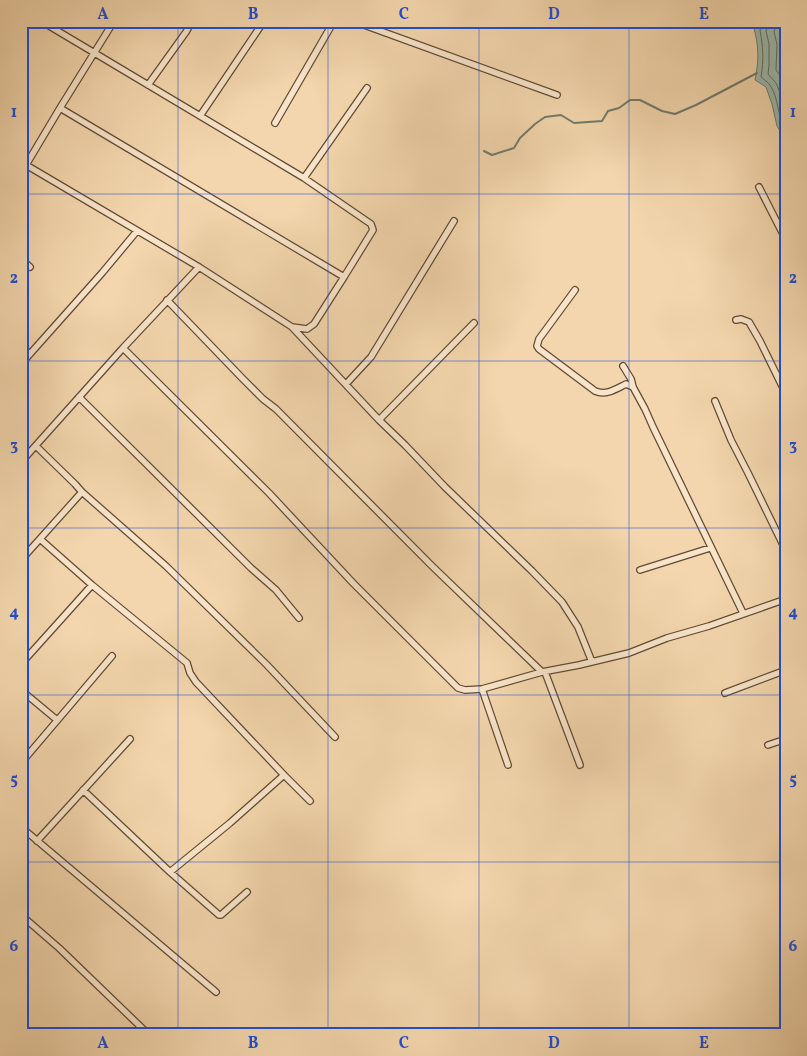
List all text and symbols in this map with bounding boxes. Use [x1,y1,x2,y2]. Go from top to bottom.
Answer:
text: A [97,4,109,26]
text: B [248,4,259,26]
text: C [399,4,409,26]
text: D [548,4,560,26]
text: E [699,4,709,26]
text: 1 [11,102,17,124]
text: 1 [790,102,796,124]
text: 2 [10,268,18,290]
text: 2 [789,268,797,290]
text: 3 [10,435,18,457]
text: 3 [789,435,797,457]
text: 4 [9,602,19,624]
text: 4 [788,602,798,624]
text: 5 [10,769,18,791]
text: 5 [789,769,797,791]
text: 6 [10,936,19,958]
text: 6 [789,936,798,958]
text: A [97,1033,109,1055]
text: B [248,1033,259,1055]
text: C [399,1033,409,1055]
text: D [548,1033,560,1055]
text: E [699,1033,709,1055]

